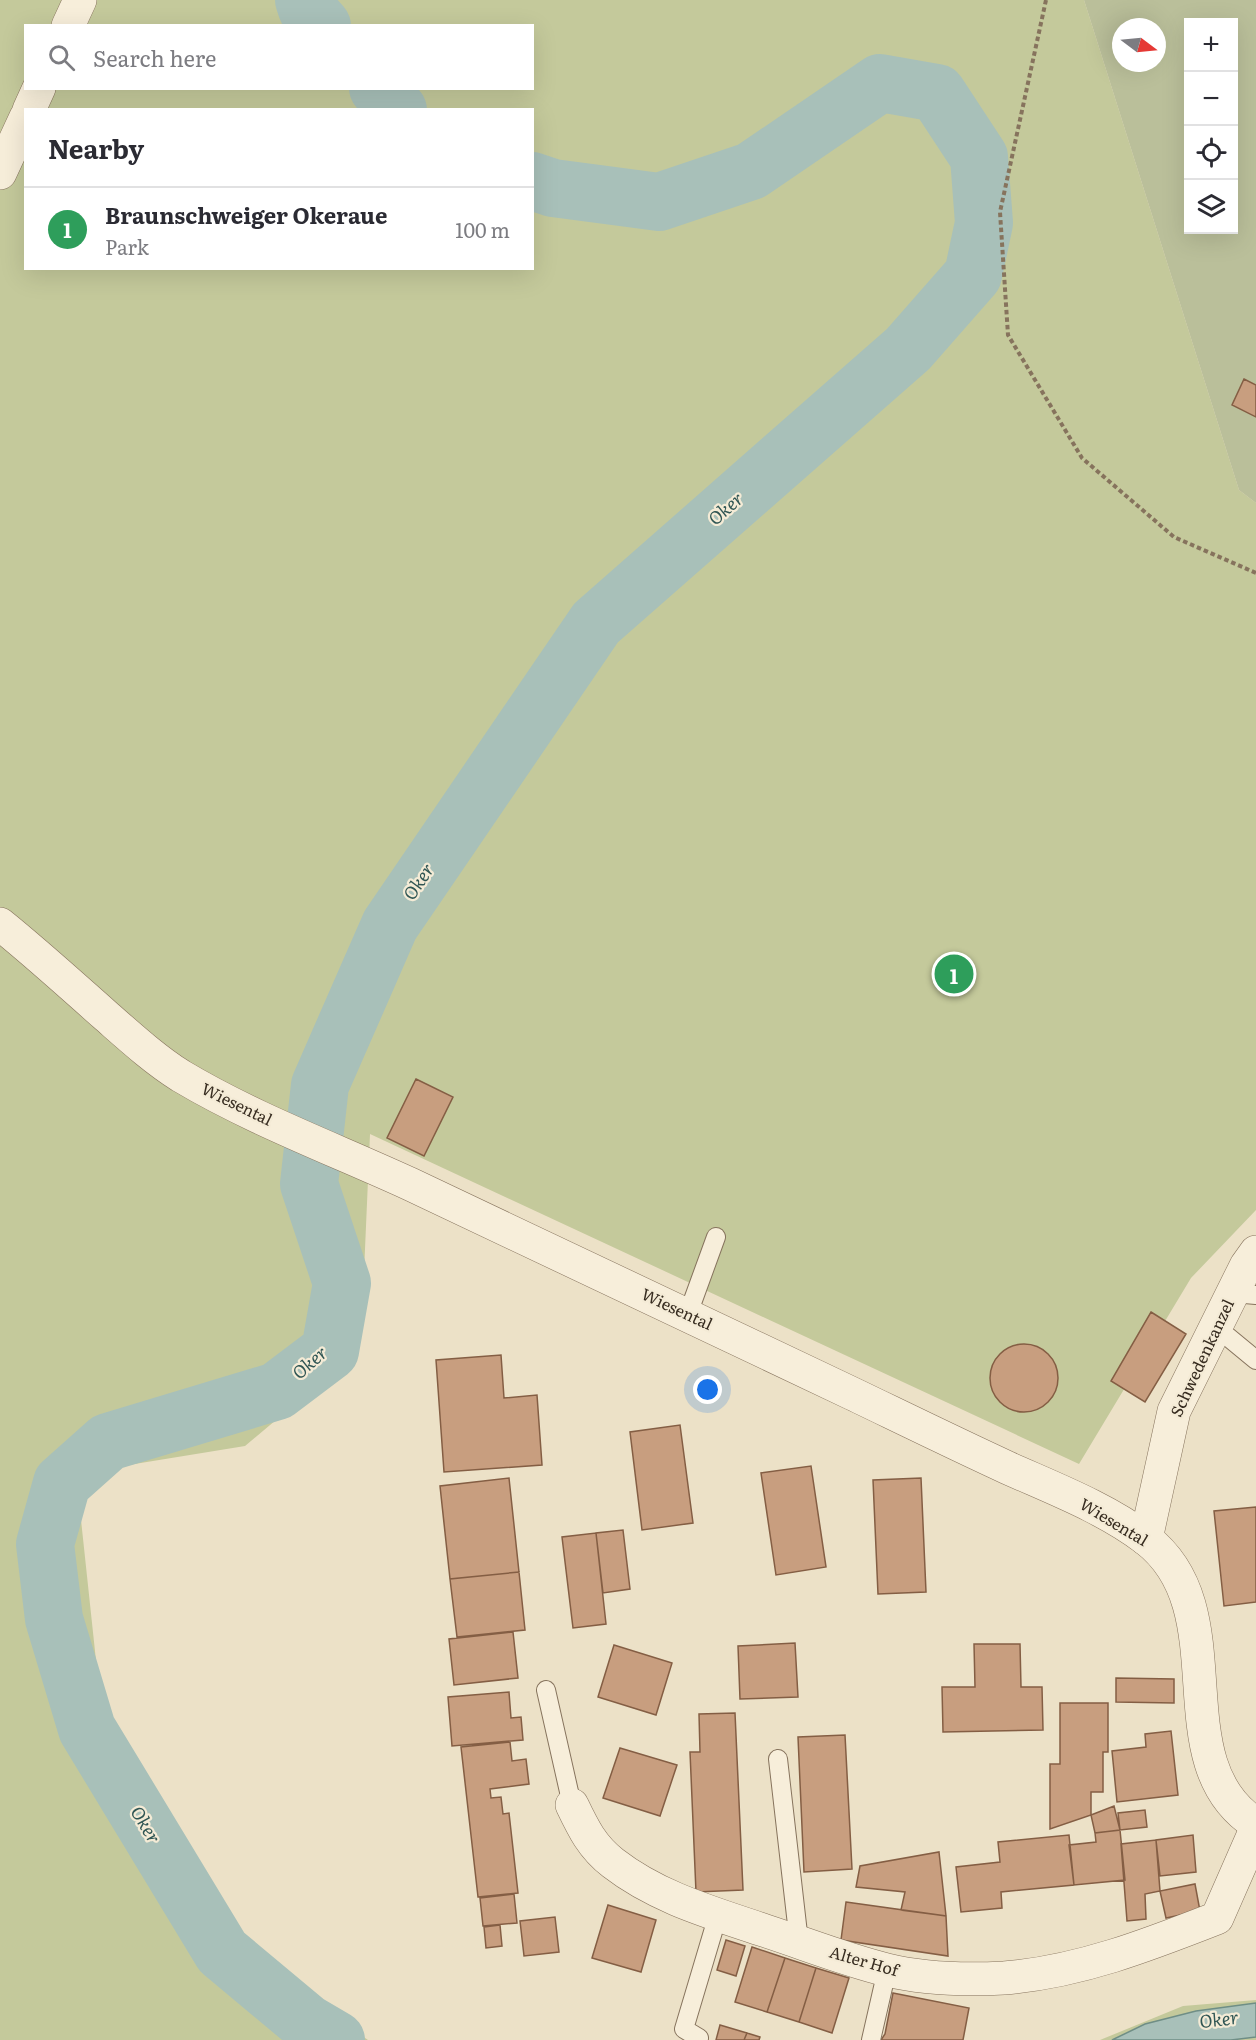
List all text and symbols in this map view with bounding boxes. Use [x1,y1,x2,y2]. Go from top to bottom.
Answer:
north arrow [1112,18,1166,72]
map controls [1184,18,1238,234]
button: + [1184,18,1238,72]
search box [24,24,534,90]
icon: search [45,41,78,74]
text: Search here [93,41,216,74]
button: − [1184,72,1238,126]
button: locate [1184,126,1238,180]
text: Nearby [48,128,144,167]
button: layers [1184,180,1238,234]
text: Braunschweiger Okeraue [105,198,387,231]
text: 1 [63,214,72,244]
text: 100 m [455,214,510,244]
text: Park [105,231,149,261]
water label: Oker [701,485,749,531]
water label: Oker [396,857,440,905]
pin: 1 [934,952,974,996]
street label: Wiesental [198,1076,277,1131]
street label: Wiesental [638,1281,717,1335]
street label: Schwedenkanzel [1163,1295,1239,1420]
water label: Oker [285,1339,333,1385]
your location [693,1375,722,1404]
street label: Wiesental [1076,1491,1153,1551]
water label: Oker [125,1800,168,1848]
street label: Alter Hof [827,1939,903,1982]
water label: Oker [1198,2003,1240,2034]

